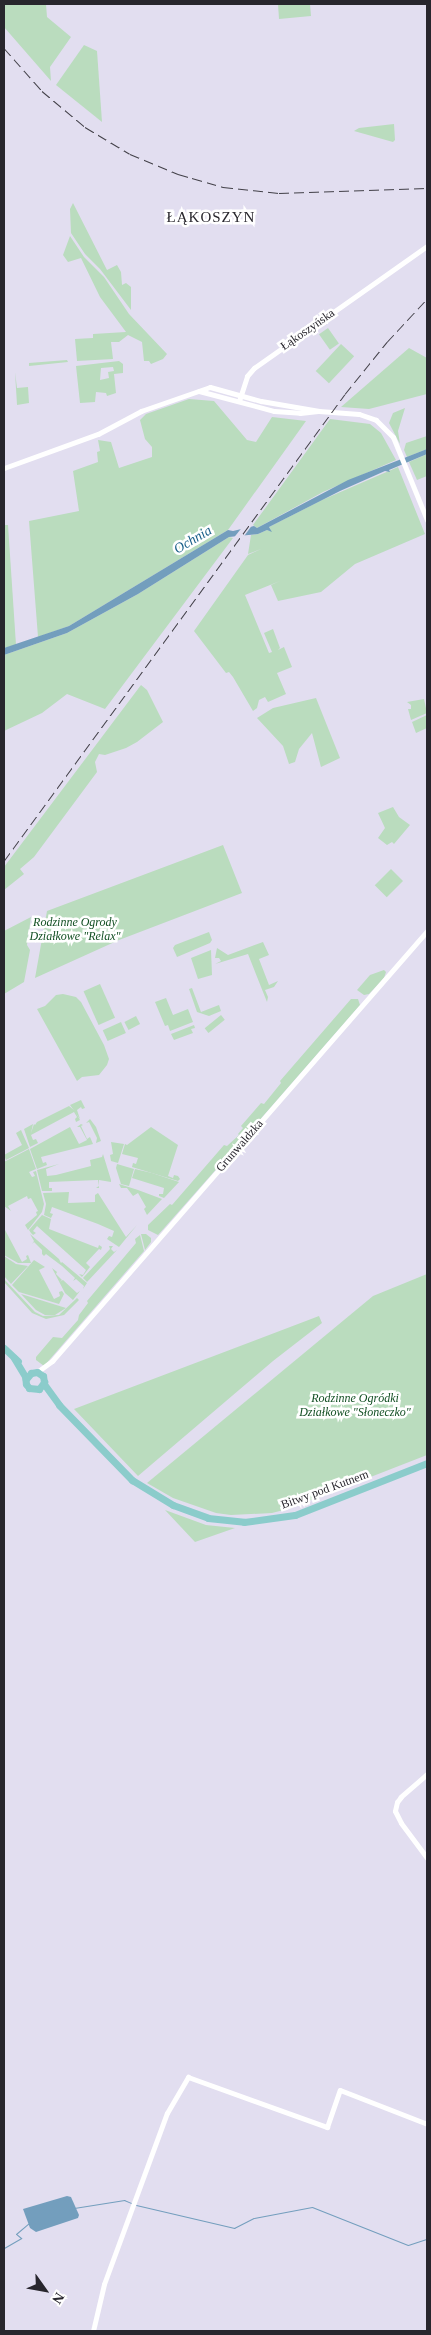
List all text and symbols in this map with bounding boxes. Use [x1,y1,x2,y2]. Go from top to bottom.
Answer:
district label: ŁĄKOSZYN [166,209,256,227]
street label: Łąkoszyńska [278,306,338,354]
water label: Ochnia [171,522,215,558]
park label: Rodzinne Ogrody Działkowe "Relax" [29,916,121,944]
street label: Grunwaldzka [213,1117,267,1175]
park label: Rodzinne Ogródki Działkowe "Słoneczko" [299,1392,411,1420]
street label: Bitwy pod Kutnem [279,1468,371,1512]
north arrow [20,2265,70,2315]
text: N [49,2290,67,2306]

